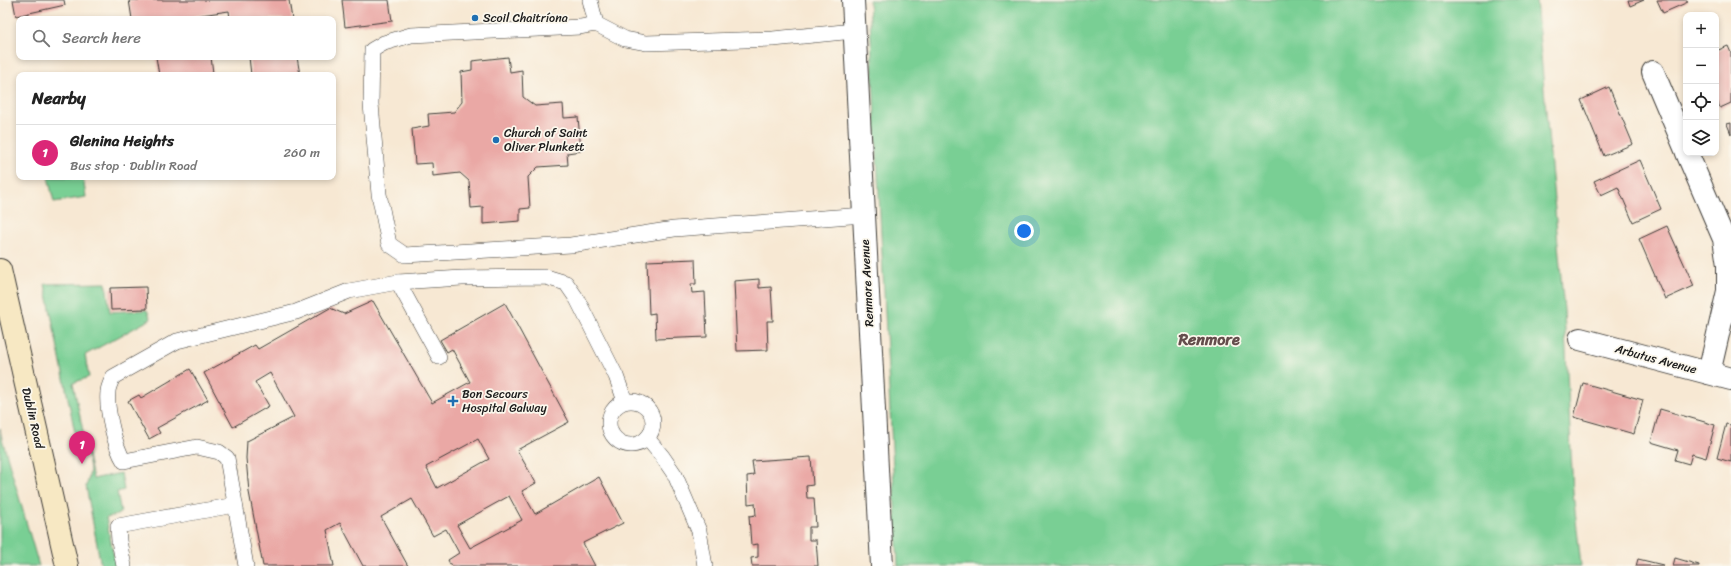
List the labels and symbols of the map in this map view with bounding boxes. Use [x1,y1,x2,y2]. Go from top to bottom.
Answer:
place label: Scoil Chaitríona [483,7,568,29]
marker: Scoil Chaitríona [470,13,480,23]
place label: Church of Saint Oliver Plunkett [504,122,588,158]
marker: Church of Saint Oliver Plunkett [491,135,501,145]
your location [1014,221,1034,241]
street label: Renmore Avenue [854,239,880,327]
district label: Renmore [1177,325,1240,354]
street label: Arbutus Avenue [1612,337,1699,380]
place label: Bon Secours Hospital Galway [462,383,547,419]
street label: Dublin Road [15,385,51,452]
marker: Bon Secours Hospital Galway [447,395,459,407]
pin: 1 [69,431,95,464]

